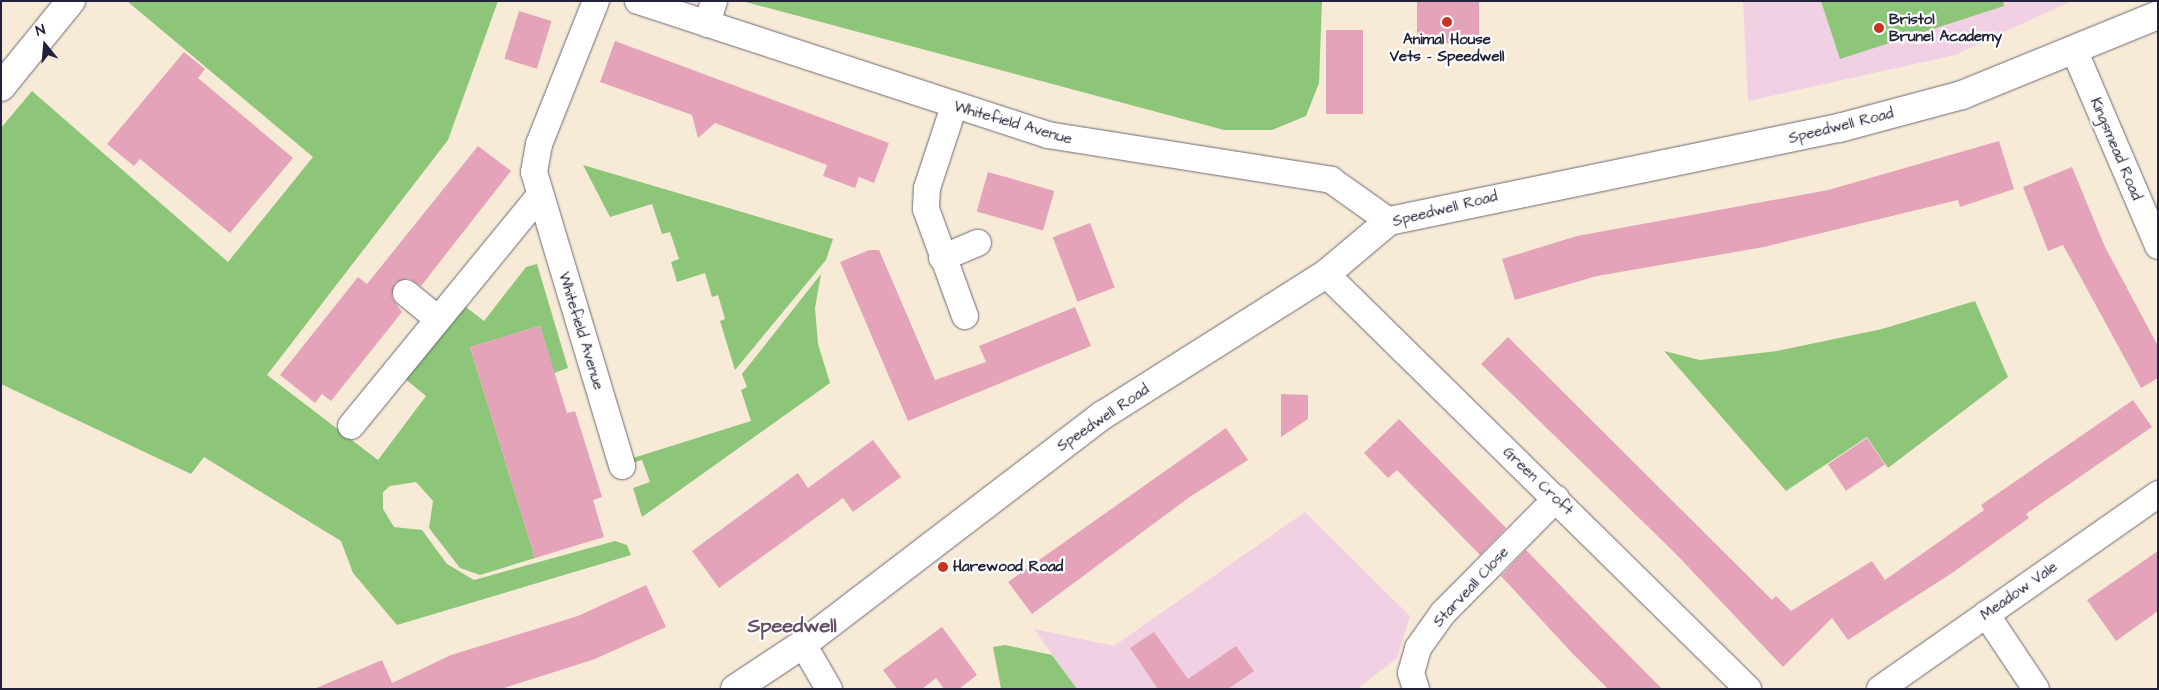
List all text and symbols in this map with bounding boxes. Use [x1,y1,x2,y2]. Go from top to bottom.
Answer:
place label: Bristol Brunel Academy [1889,10,2002,45]
marker: Animal House Vets - Speedwell [1441,16,1453,28]
north arrow [20,20,70,70]
text: N [33,20,48,42]
marker: Bristol Brunel Academy [1873,22,1885,34]
place label: Animal House Vets - Speedwell [1390,30,1504,65]
street label: Kingsmead Road [2086,95,2146,203]
street label: Whitefield Avenue [952,98,1074,148]
street label: Speedwell Road [1787,104,1895,148]
street label: Speedwell Road [1391,187,1499,231]
street label: Whitefield Avenue [555,270,607,392]
street label: Speedwell Road [1053,381,1153,455]
street label: Green Croft [1499,443,1577,519]
street label: Starveall Close [1429,543,1513,631]
place label: Harewood Road [953,558,1063,576]
street label: Meadow Vale [1977,558,2061,624]
marker: Harewood Road [937,561,949,573]
district label: Speedwell [747,614,837,638]

